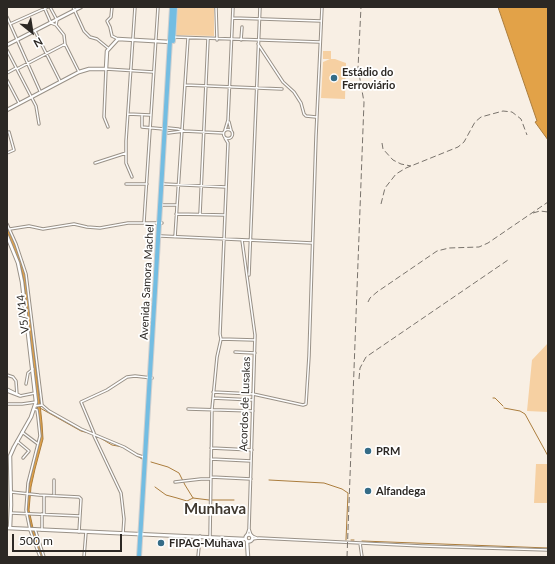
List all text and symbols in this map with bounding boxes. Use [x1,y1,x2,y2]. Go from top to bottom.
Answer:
north arrow [12,12,52,52]
text: N [31,35,45,51]
place label: Estádio do Ferroviário [342,65,395,91]
marker: Estádio do Ferroviário [329,73,339,83]
street label: Avenida Samora Machel [137,224,157,340]
street label: V5/V14 [14,294,32,334]
street label: Acordos de Lusakas [237,356,253,452]
place label: PRM [376,444,400,458]
marker: PRM [363,446,373,456]
place label: Alfandega [376,484,426,498]
marker: Alfandega [363,486,373,496]
district label: Munhava [184,500,246,518]
scale bar [14,526,124,552]
text: 500 m [19,533,53,548]
place label: FIPAG-Muhava [169,536,244,550]
marker: FIPAG-Muhava [156,538,166,548]

